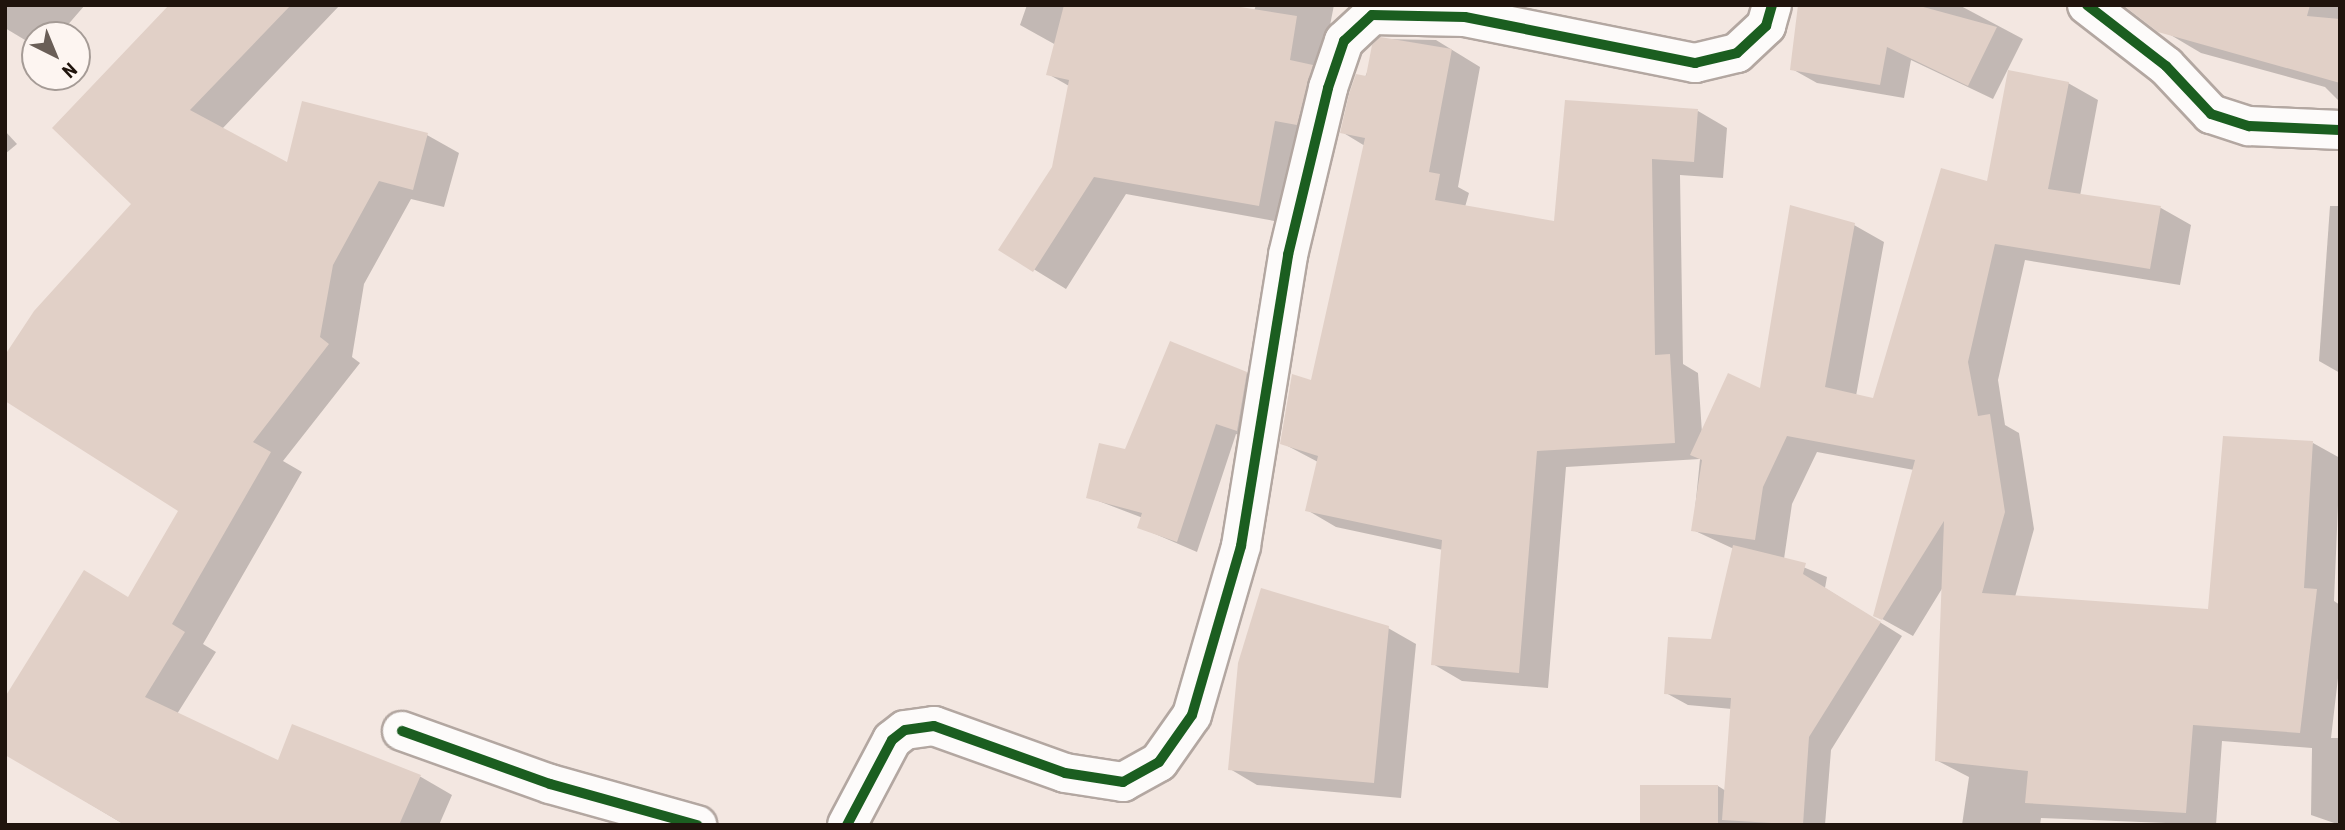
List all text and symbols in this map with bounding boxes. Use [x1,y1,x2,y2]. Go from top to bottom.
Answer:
north arrow [21,21,91,91]
text: N [57,58,81,83]

